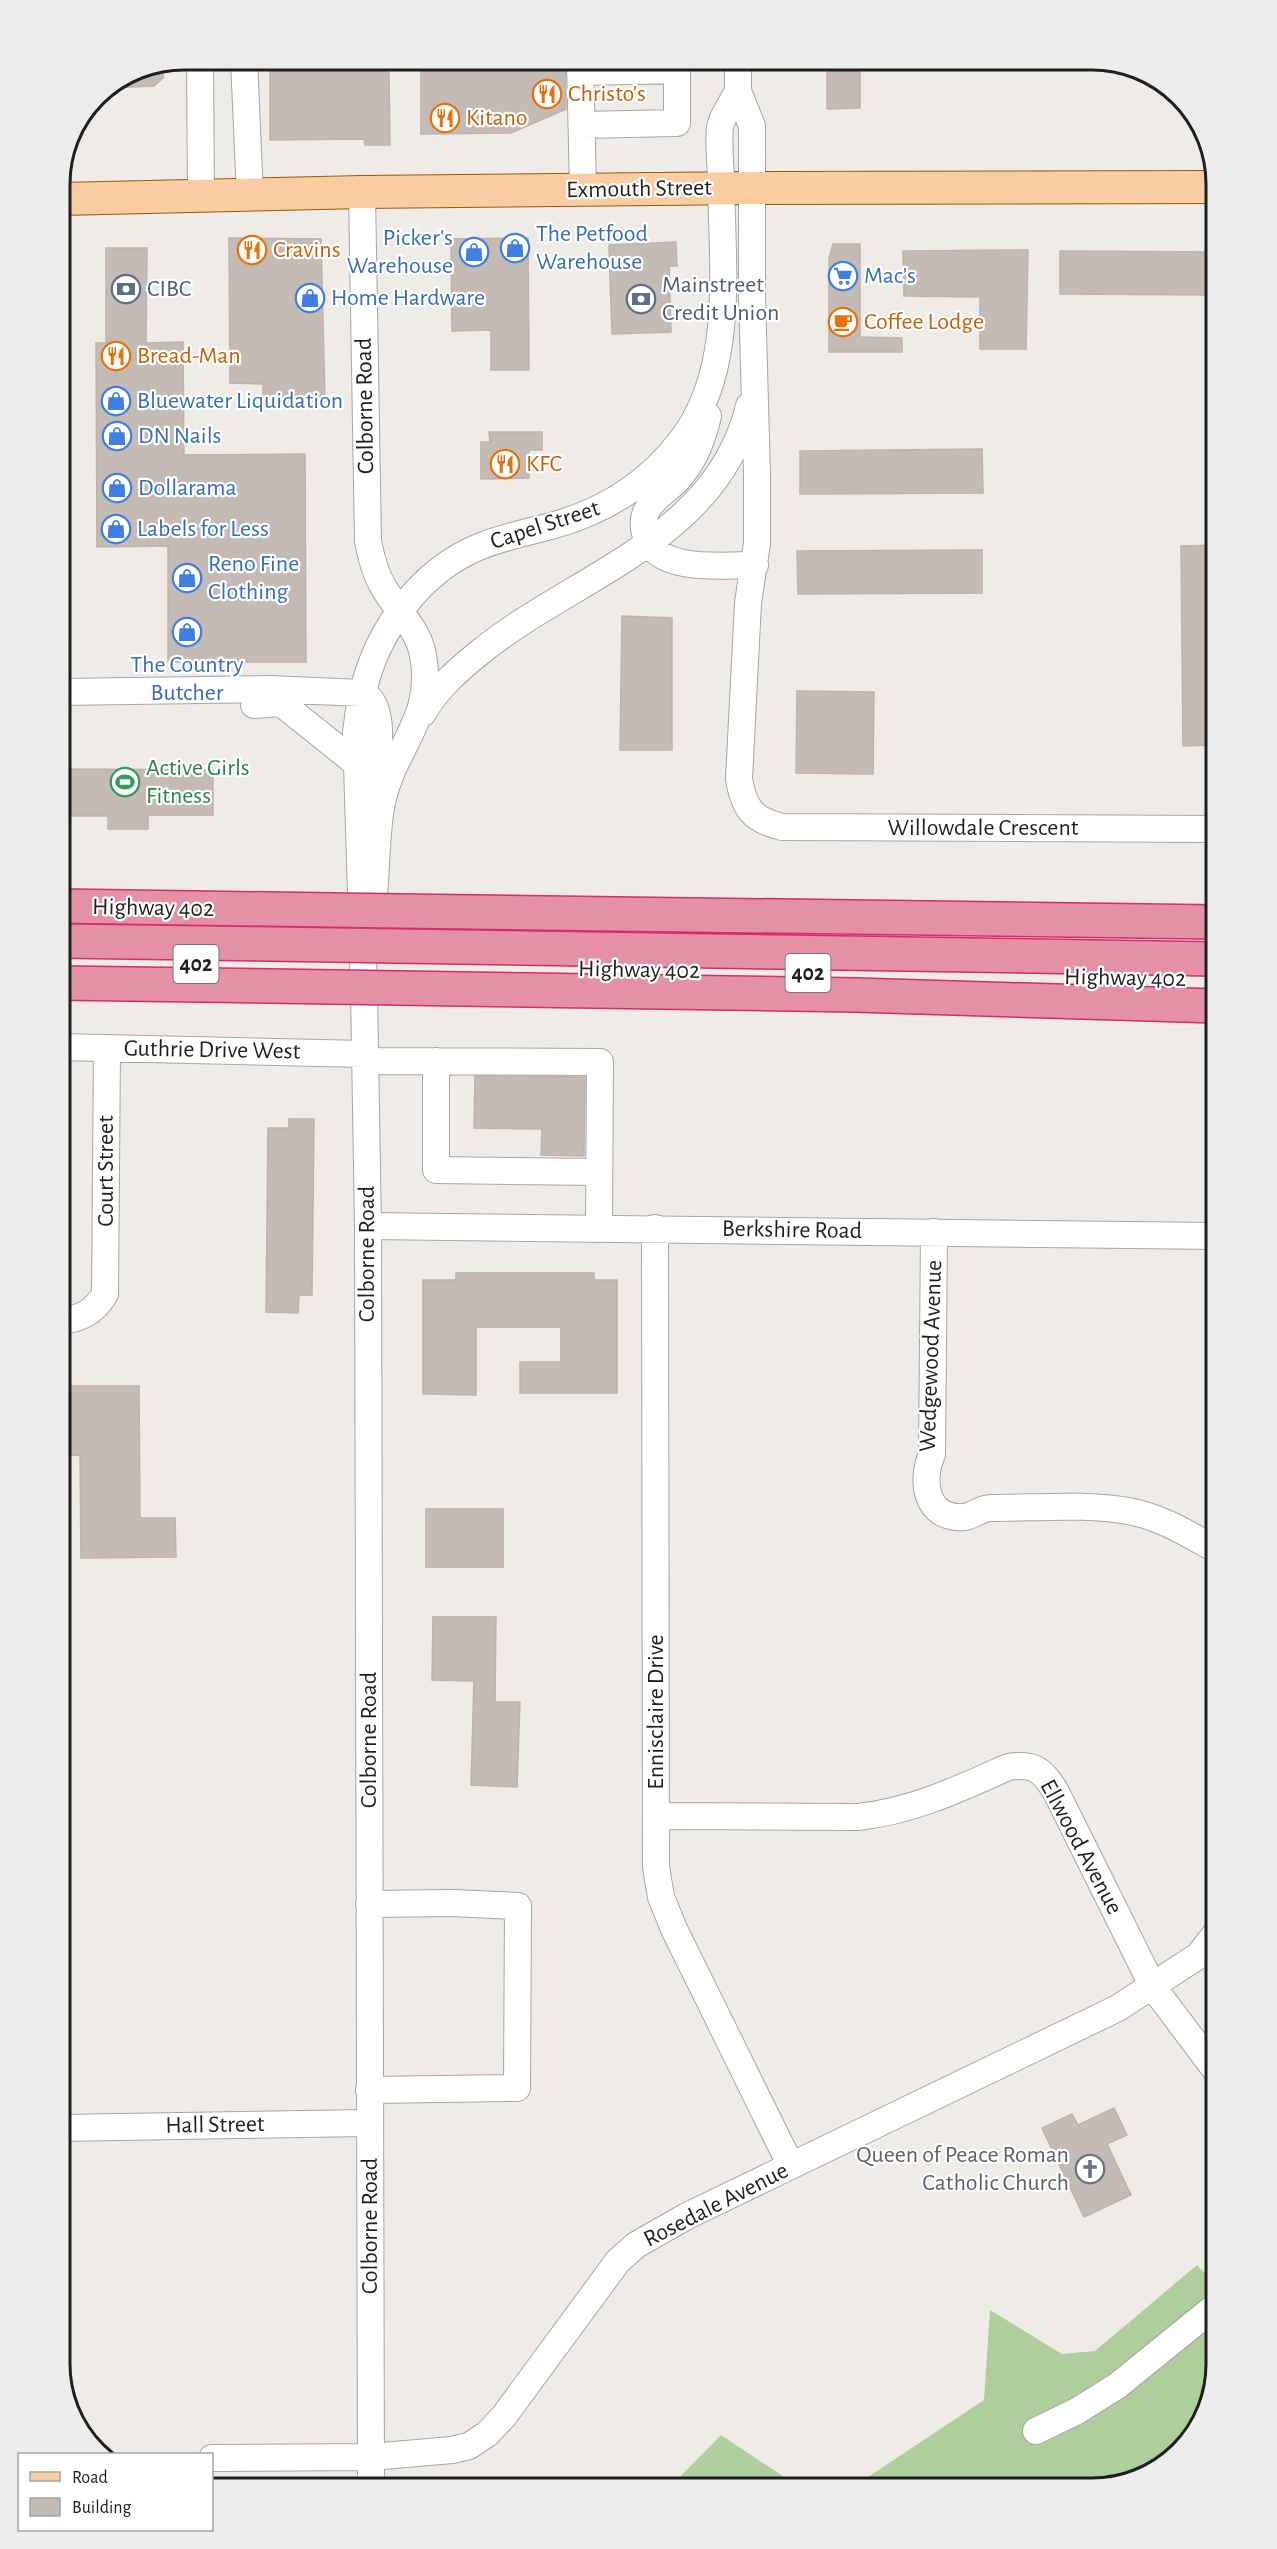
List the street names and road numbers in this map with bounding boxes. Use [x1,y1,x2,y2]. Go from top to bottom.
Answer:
street label: Exmouth Street [566,176,712,202]
street label: Colborne Road [352,338,378,474]
street label: Capel Street [487,496,603,554]
street label: Willowdale Crescent [888,816,1079,840]
street label: Highway 402 [92,895,214,921]
road number: 402 [174,945,218,983]
road number: 402 [786,954,830,992]
street label: Highway 402 [578,957,700,983]
street label: Highway 402 [1064,965,1186,991]
street label: Guthrie Drive West [124,1036,301,1064]
street label: Court Street [94,1115,118,1227]
street label: Colborne Road [355,1186,379,1322]
street label: Berkshire Road [722,1217,862,1243]
street label: Wedgewood Avenue [916,1259,946,1453]
street label: Ennisclaire Drive [644,1634,668,1790]
street label: Colborne Road [357,1672,381,1808]
street label: Ellwood Avenue [1035,1776,1127,1918]
street label: Hall Street [165,2112,265,2138]
street label: Colborne Road [358,2158,382,2294]
street label: Rosedale Avenue [640,2158,792,2252]

